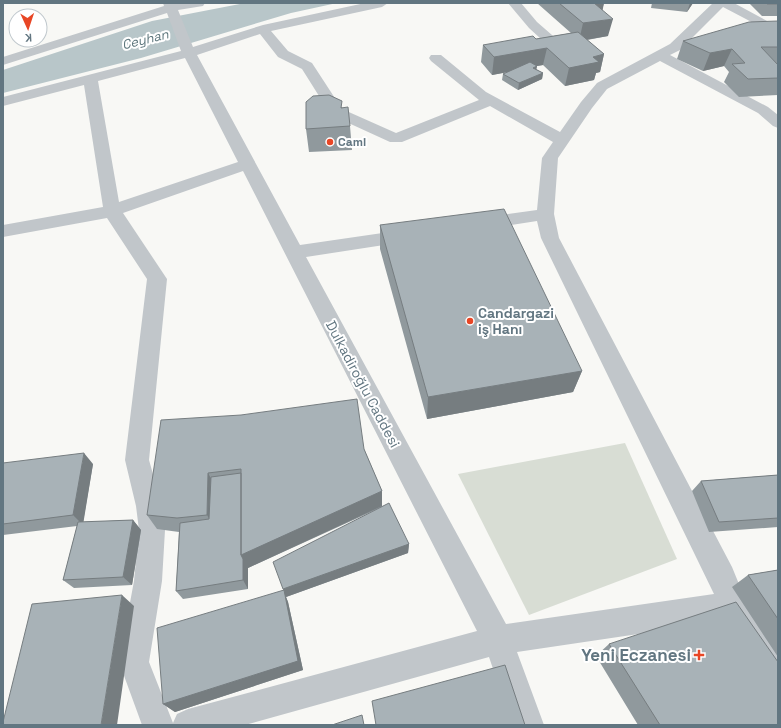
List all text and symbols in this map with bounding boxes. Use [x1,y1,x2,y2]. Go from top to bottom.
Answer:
north arrow [8,8,48,48]
water label: Ceyhan [120,25,171,53]
text: K [25,31,32,45]
place label: Cami [338,134,366,150]
marker: Cami [325,137,335,147]
place label: Candargazi iş Hanı [478,304,554,338]
marker: Candargazi iş Hanı [465,316,475,326]
street label: Dulkadiroğlu Caddesi [322,317,404,451]
place label: Yeni Eczanesi [581,644,691,666]
marker: Yeni Eczanesi [694,650,704,660]

